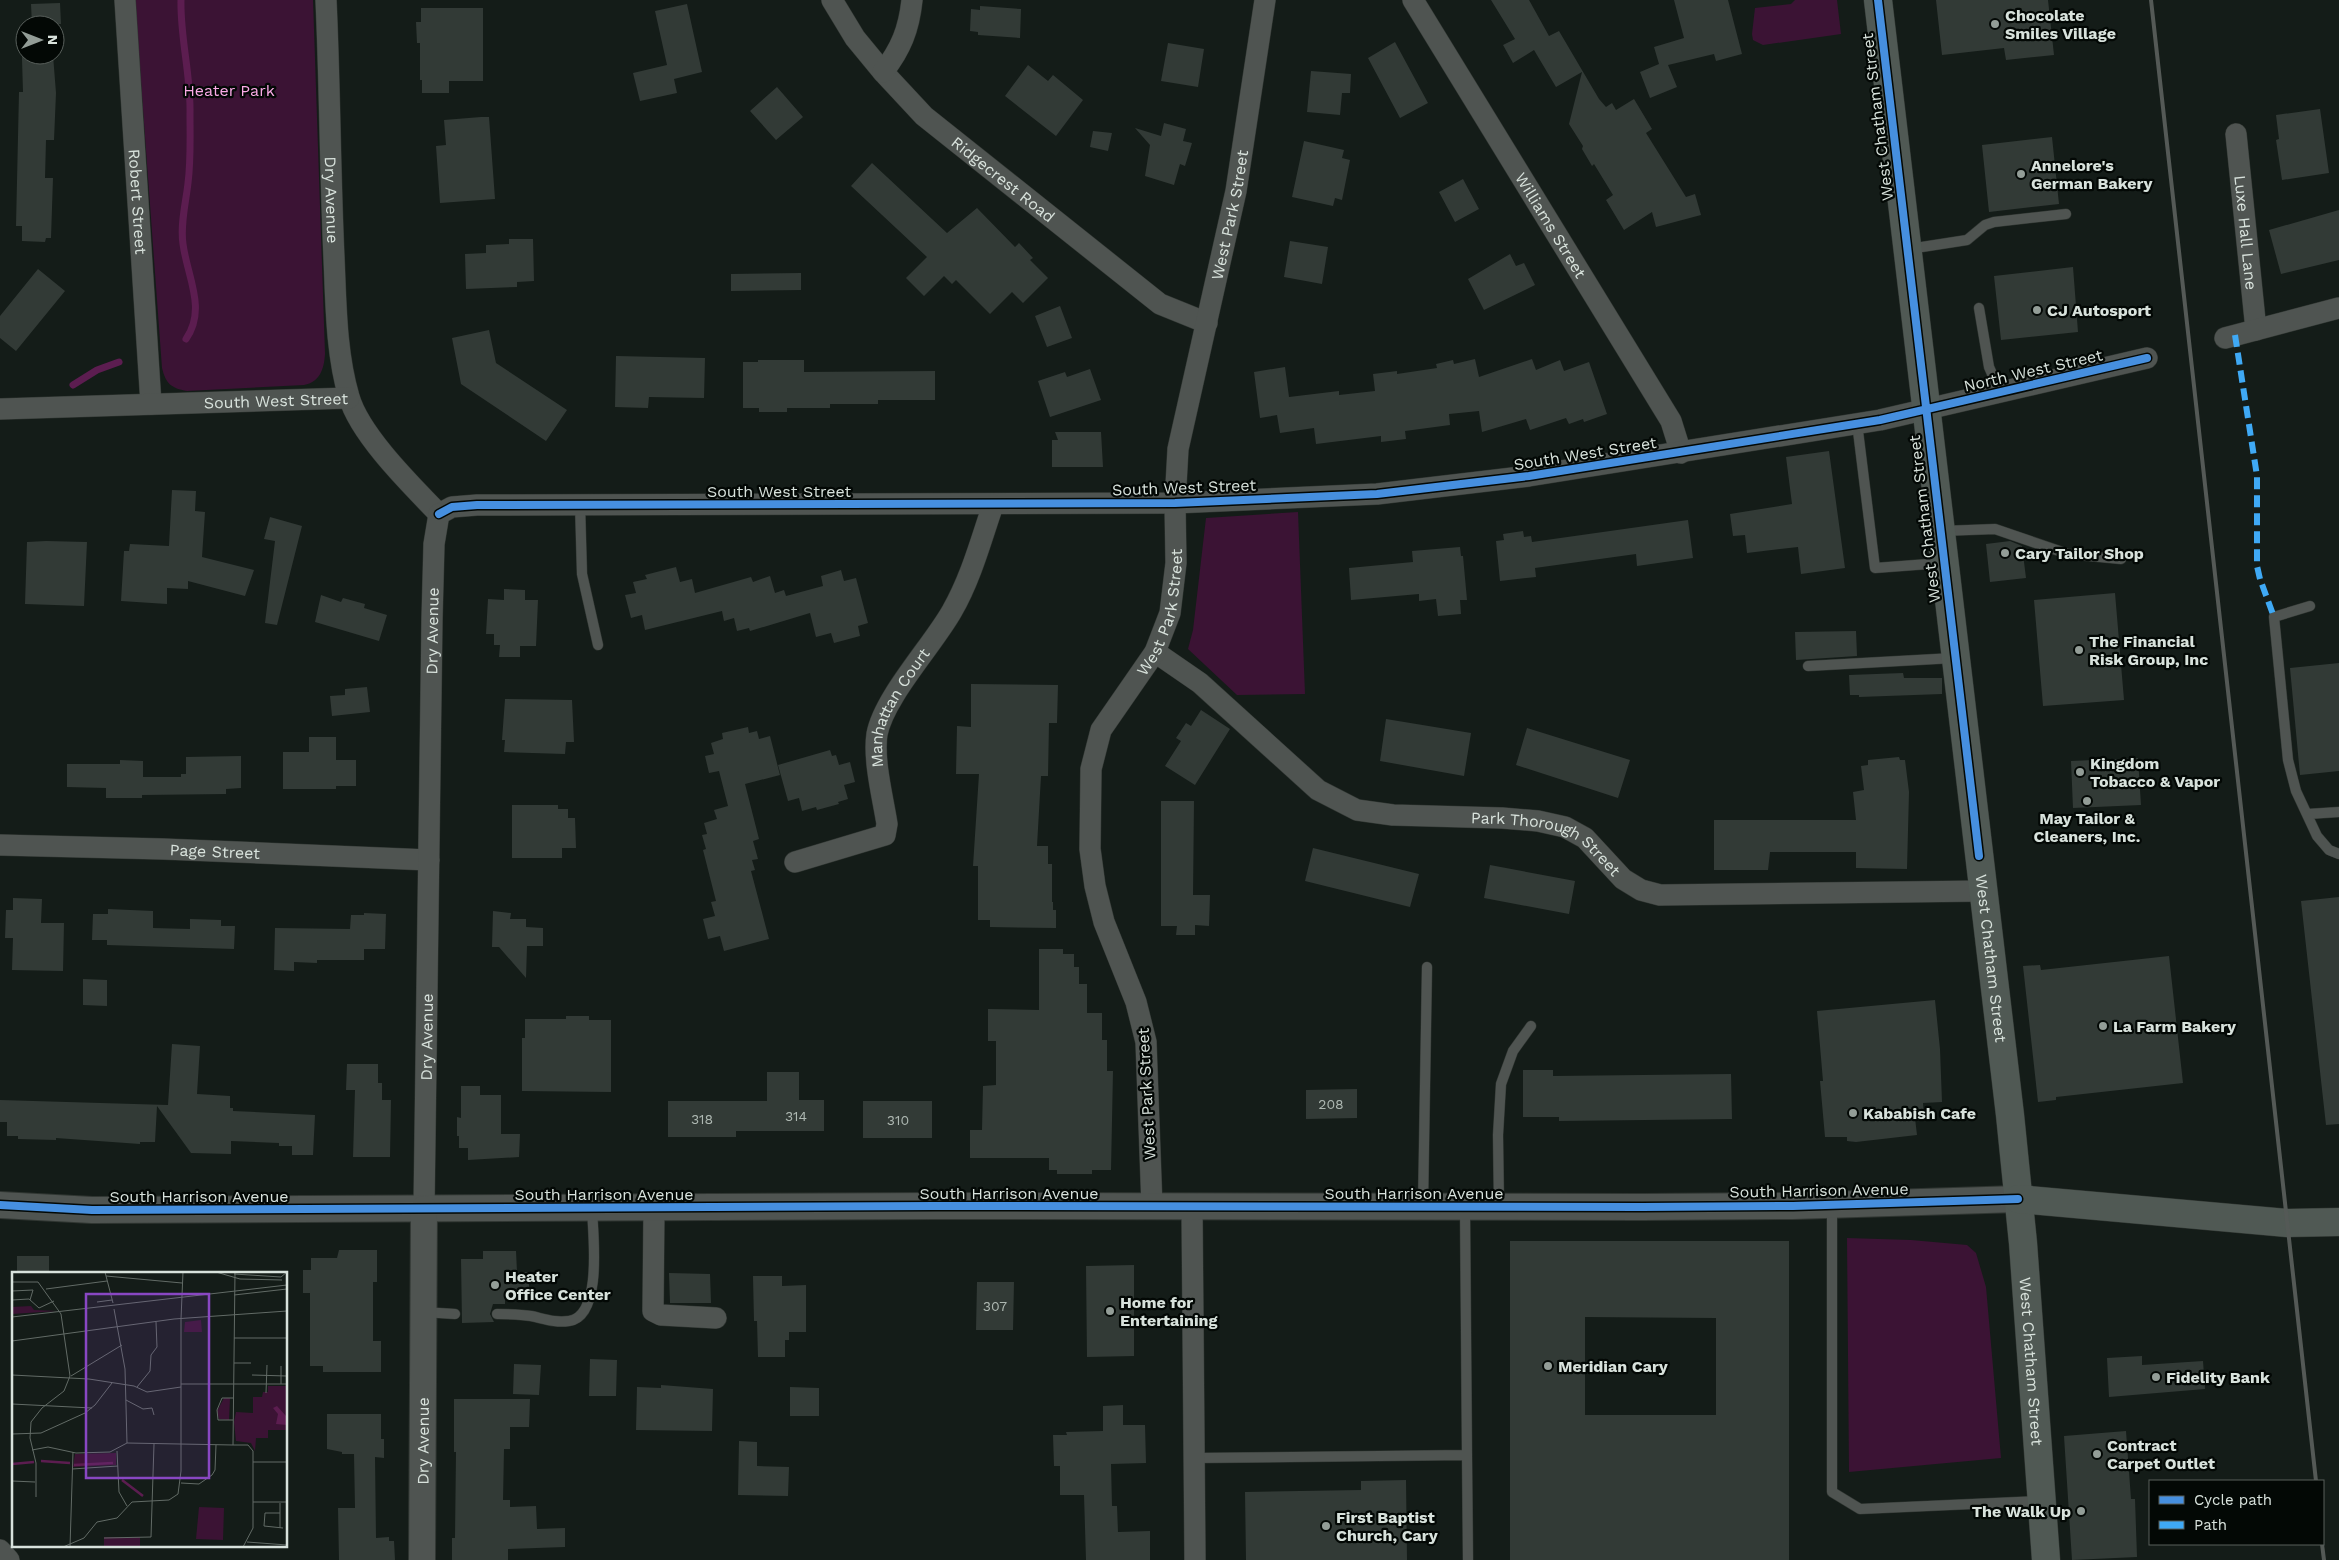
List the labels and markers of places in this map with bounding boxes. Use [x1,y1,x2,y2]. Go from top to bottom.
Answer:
place label: Chocolate Smiles Village [2005,6,2116,43]
marker: Chocolate Smiles Village [1989,18,2001,30]
place label: Annelore's German Bakery [2031,156,2153,193]
marker: Annelore's German Bakery [2015,168,2027,180]
place label: CJ Autosport [2047,301,2151,320]
marker: CJ Autosport [2031,304,2043,316]
place label: Cary Tailor Shop [2015,544,2144,563]
marker: Cary Tailor Shop [1999,547,2011,559]
place label: The Financial Risk Group, Inc [2089,632,2208,669]
marker: The Financial Risk Group, Inc [2073,644,2085,656]
place label: Kingdom Tobacco & Vapor [2090,754,2220,791]
marker: Kingdom Tobacco & Vapor [2074,766,2086,778]
marker: May Tailor & Cleaners, Inc. [2081,795,2093,807]
place label: May Tailor & Cleaners, Inc. [2033,809,2141,846]
place label: La Farm Bakery [2113,1017,2237,1036]
marker: La Farm Bakery [2097,1020,2109,1032]
place label: Kababish Cafe [1863,1104,1976,1123]
marker: Kababish Cafe [1847,1107,1859,1119]
place label: Heater Office Center [505,1267,611,1304]
marker: Heater Office Center [489,1279,501,1291]
place label: Home for Entertaining [1120,1293,1217,1330]
marker: Home for Entertaining [1104,1305,1116,1317]
place label: Meridian Cary [1558,1357,1669,1376]
marker: Meridian Cary [1542,1360,1554,1372]
place label: Fidelity Bank [2166,1368,2270,1387]
marker: Fidelity Bank [2150,1371,2162,1383]
place label: Contract Carpet Outlet [2107,1436,2215,1473]
marker: Contract Carpet Outlet [2091,1448,2103,1460]
place label: The Walk Up [1972,1502,2071,1521]
marker: The Walk Up [2075,1505,2087,1517]
place label: First Baptist Church, Cary [1336,1508,1439,1545]
marker: First Baptist Church, Cary [1320,1520,1332,1532]

